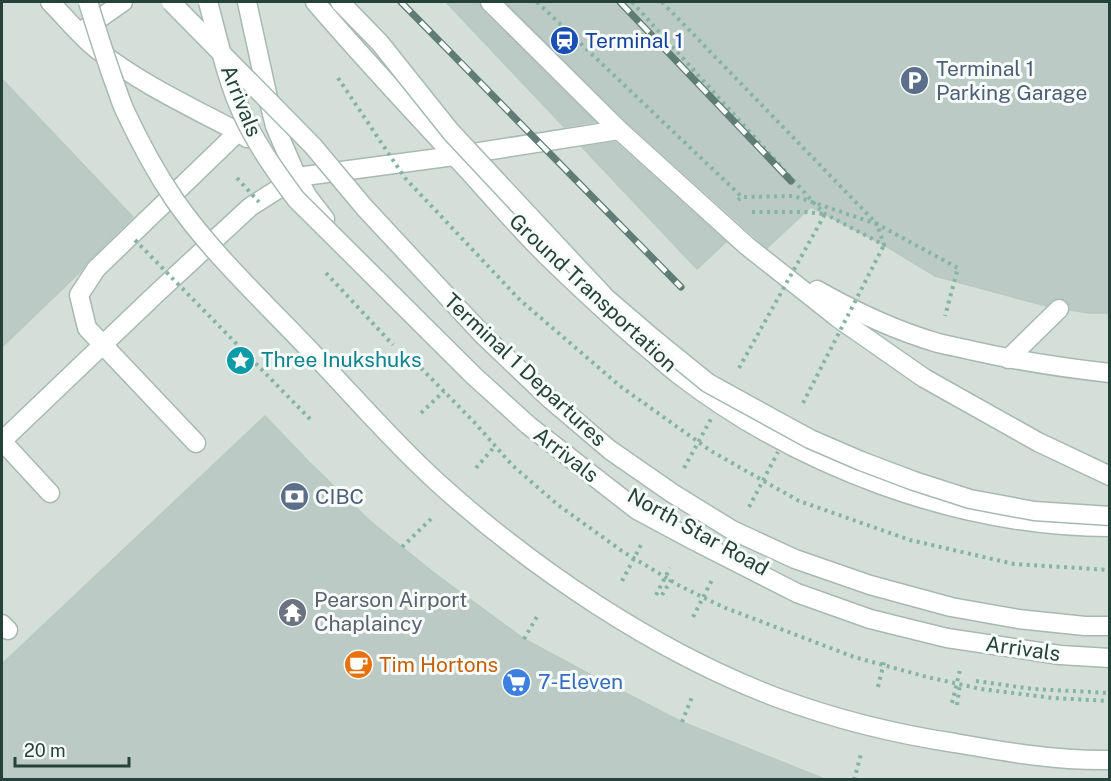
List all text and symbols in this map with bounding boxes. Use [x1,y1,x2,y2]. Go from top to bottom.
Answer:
station icon: Terminal 1 [548,25,580,57]
place label: Terminal 1 [585,28,683,53]
place label: Terminal 1 Parking Garage [936,56,1087,105]
street label: Arrivals [216,61,267,140]
parking icon: Terminal 1 Parking Garage [899,65,931,97]
street label: Ground Transportation [504,208,682,377]
street label: Terminal 1 Departures [439,288,612,451]
place icon: Three Inukshuks [224,344,256,376]
place label: Three Inukshuks [261,347,422,372]
street label: Arrivals [529,422,604,488]
bank icon: CIBC [278,481,310,513]
street label: North Star Road [623,483,773,581]
place label: CIBC [315,484,364,509]
place label: Pearson Airport Chaplaincy [314,587,467,636]
temple icon: Pearson Airport Chaplaincy [277,596,309,628]
street label: Arrivals [984,631,1062,666]
cafe icon: Tim Hortons [342,649,374,681]
place label: Tim Hortons [379,652,498,677]
supermarket icon: 7-Eleven [501,666,533,698]
place label: 7-Eleven [538,669,623,694]
scale bar [15,730,129,768]
text: 20 m [24,740,66,761]

